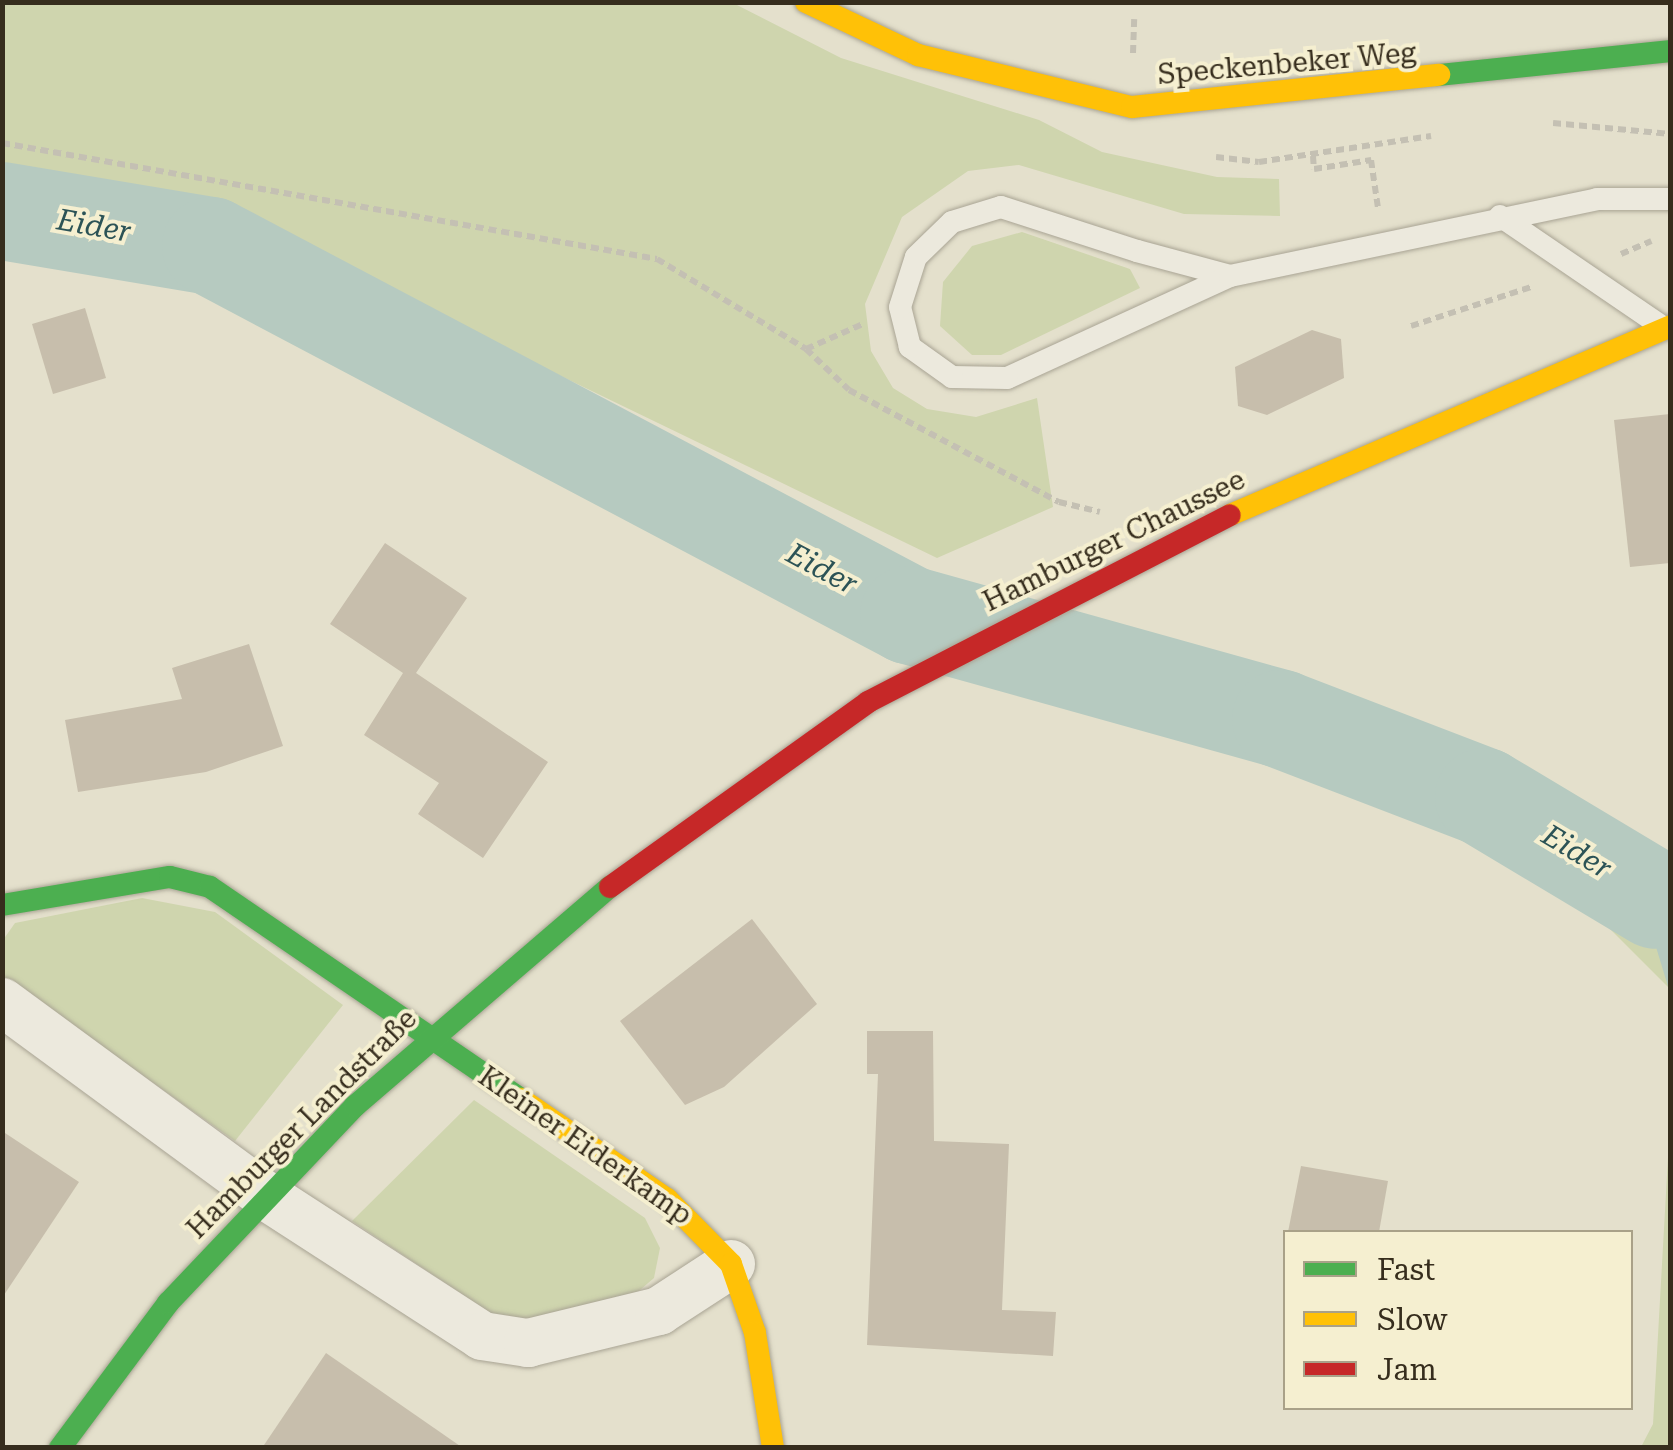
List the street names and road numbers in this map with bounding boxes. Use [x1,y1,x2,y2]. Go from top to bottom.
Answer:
street label: Speckenbeker Weg [1156,36,1418,92]
street label: Hamburger Chaussee [978,463,1250,619]
street label: Hamburger Landstraße [180,1002,424,1246]
street label: Kleiner Eiderkamp [472,1060,698,1232]

